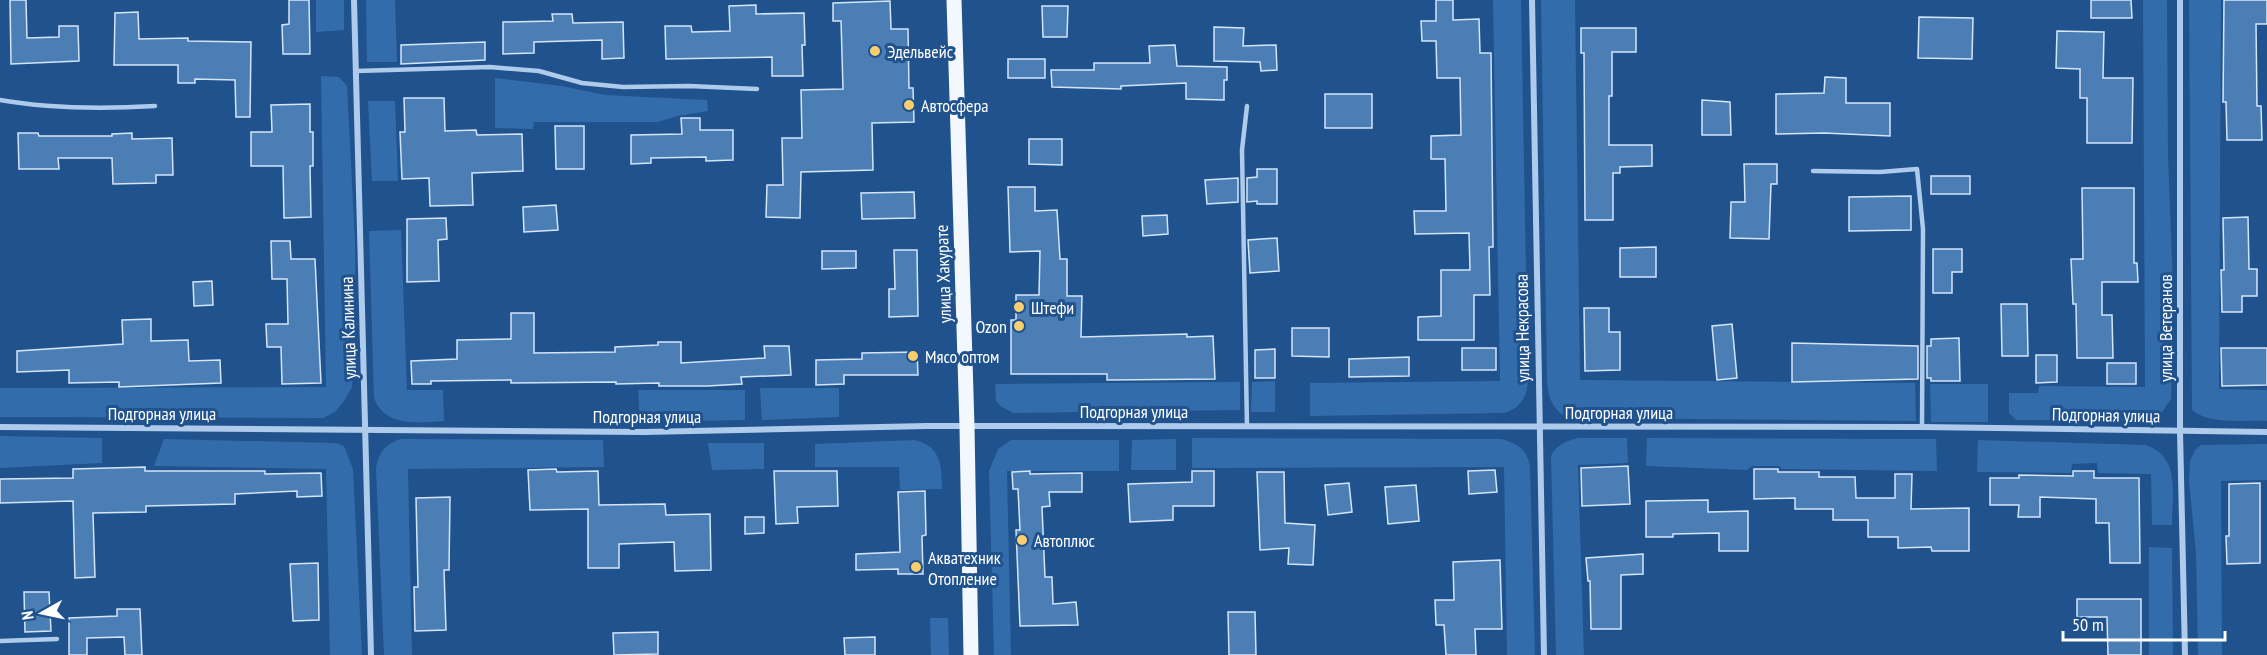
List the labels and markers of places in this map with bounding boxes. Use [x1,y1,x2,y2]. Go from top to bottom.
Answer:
place label: Эдельвейс [887,40,954,63]
marker: Эдельвейс [868,44,882,58]
place label: Автосфера [921,94,989,117]
marker: Автосфера [902,98,916,112]
place label: Штефи [1031,296,1074,319]
marker: Штефи [1012,300,1026,314]
place label: Ozon [975,315,1007,338]
marker: Ozon [1012,319,1026,333]
place label: Мясо оптом [925,345,999,368]
marker: Мясо оптом [906,349,920,363]
place label: Автоплюс [1034,529,1096,552]
marker: Автоплюс [1015,533,1029,547]
place label: Акватехник Отопление [928,546,1001,590]
marker: Акватехник Отопление [909,560,923,574]

